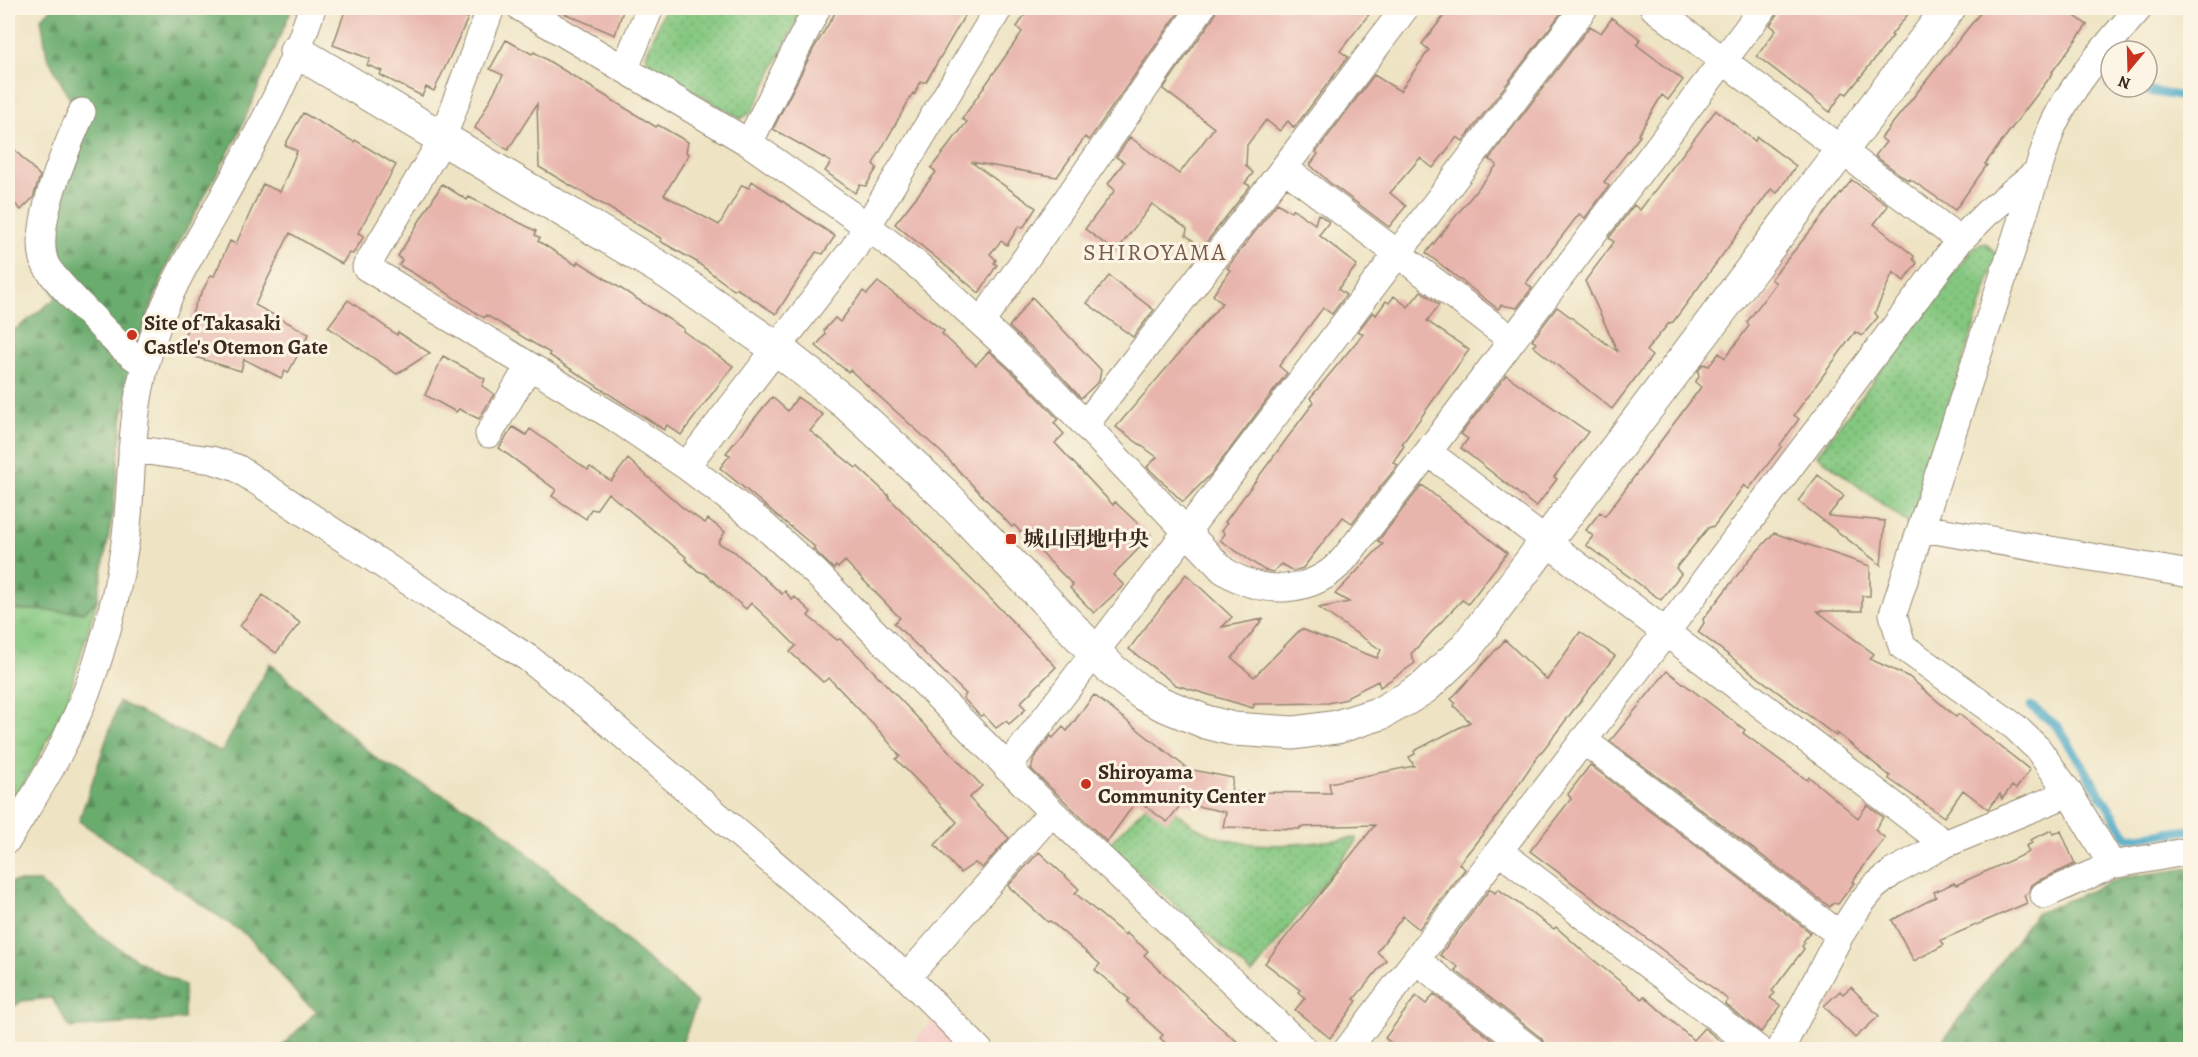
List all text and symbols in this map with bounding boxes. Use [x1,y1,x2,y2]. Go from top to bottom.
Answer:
north arrow [2099,39,2159,99]
text: N [2115,70,2134,95]
district label: SHIROYAMA [1083,236,1227,268]
place label: Site of Takasaki Castle's Otemon Gate [144,309,328,361]
marker: Site of Takasaki Castle's Otemon Gate [125,328,139,342]
place label: 城山団地中央 [1023,525,1149,553]
marker: 城山団地中央 [1004,532,1018,546]
place label: Shiroyama Community Center [1098,758,1266,810]
marker: Shiroyama Community Center [1079,777,1093,791]

